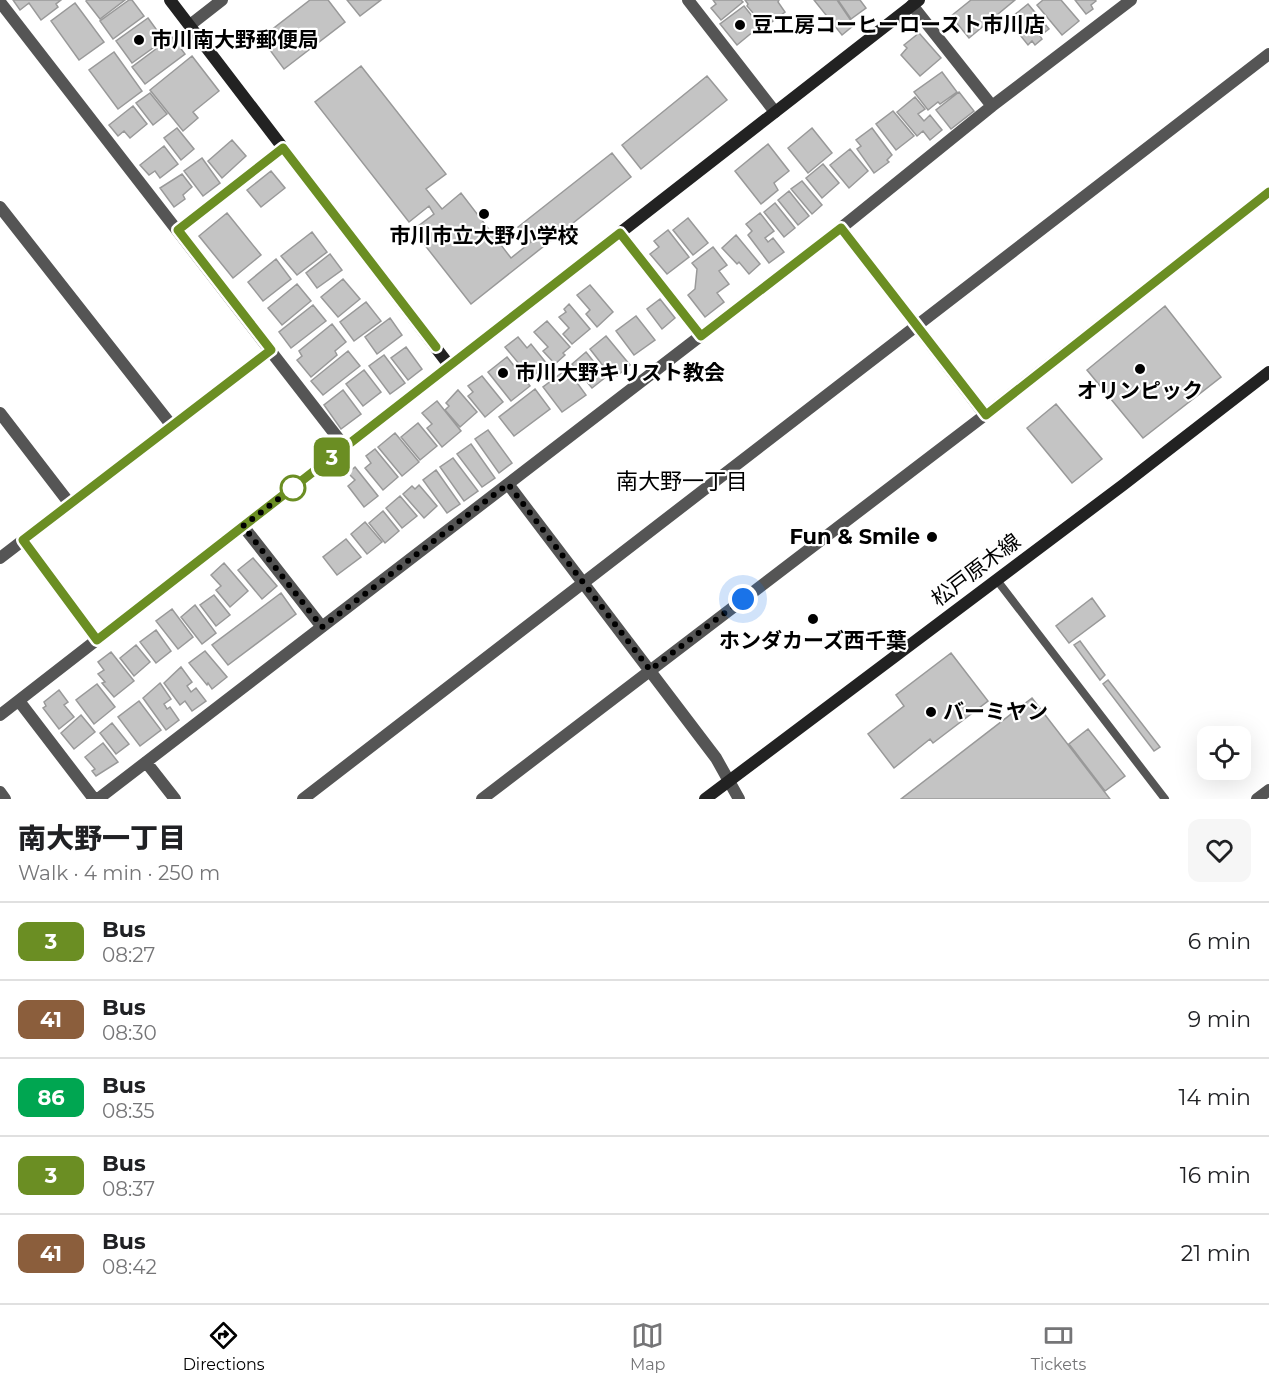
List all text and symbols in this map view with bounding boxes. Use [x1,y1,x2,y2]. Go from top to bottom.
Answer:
place label: 豆工房コーヒーロースト市川店 [752,12,1045,37]
marker: 豆工房コーヒーロースト市川店 [733,18,747,32]
place label: 市川南大野郵便局 [151,27,319,52]
marker: 市川南大野郵便局 [132,33,146,47]
marker: 市川市立大野小学校 [477,207,491,221]
place label: 市川市立大野小学校 [390,223,579,248]
place label: 市川大野キリスト教会 [515,360,725,385]
marker: オリンピック [1133,362,1147,376]
marker: 市川大野キリスト教会 [496,366,510,380]
place label: オリンピック [1077,378,1203,403]
line badge: 3 [312,438,352,476]
text: 3 [326,445,338,470]
district label: 南大野一丁目 [616,468,748,495]
unlabelled marker [280,475,306,501]
place label: Fun & Smile [789,524,920,549]
street label: 松戸原木線 [926,528,1025,611]
marker: Fun & Smile [925,530,939,544]
your location [728,584,758,614]
marker: ホンダカーズ西千葉 [806,612,820,626]
place label: ホンダカーズ西千葉 [719,628,907,653]
place label: バーミヤン [943,699,1048,724]
marker: バーミヤン [924,705,938,719]
map controls [1197,726,1251,780]
button: locate [1197,726,1251,780]
button: heart [1188,819,1251,882]
text: 南大野一丁目 [18,821,186,855]
text: Walk · 4 min · 250 m [18,861,220,885]
text: Bus [102,916,146,943]
text: 6 min [1188,928,1251,955]
text: 3 [45,929,57,954]
text: 08:27 [102,943,155,967]
text: Bus [102,994,146,1021]
text: 9 min [1188,1006,1251,1033]
text: 41 [40,1007,62,1032]
text: 08:30 [102,1021,157,1045]
text: Bus [102,1072,146,1099]
text: 14 min [1179,1084,1251,1111]
text: 86 [37,1085,65,1110]
text: 08:35 [102,1099,155,1123]
text: Bus [102,1150,146,1177]
text: 16 min [1180,1162,1251,1189]
text: 3 [45,1163,57,1188]
text: 08:37 [102,1177,155,1201]
text: Bus [102,1228,146,1255]
text: 21 min [1181,1240,1251,1267]
text: 41 [40,1241,62,1266]
text: 08:42 [102,1255,157,1279]
tab: Directions [183,1319,265,1374]
tab: Map [630,1319,665,1374]
tab: Tickets [1031,1319,1086,1374]

